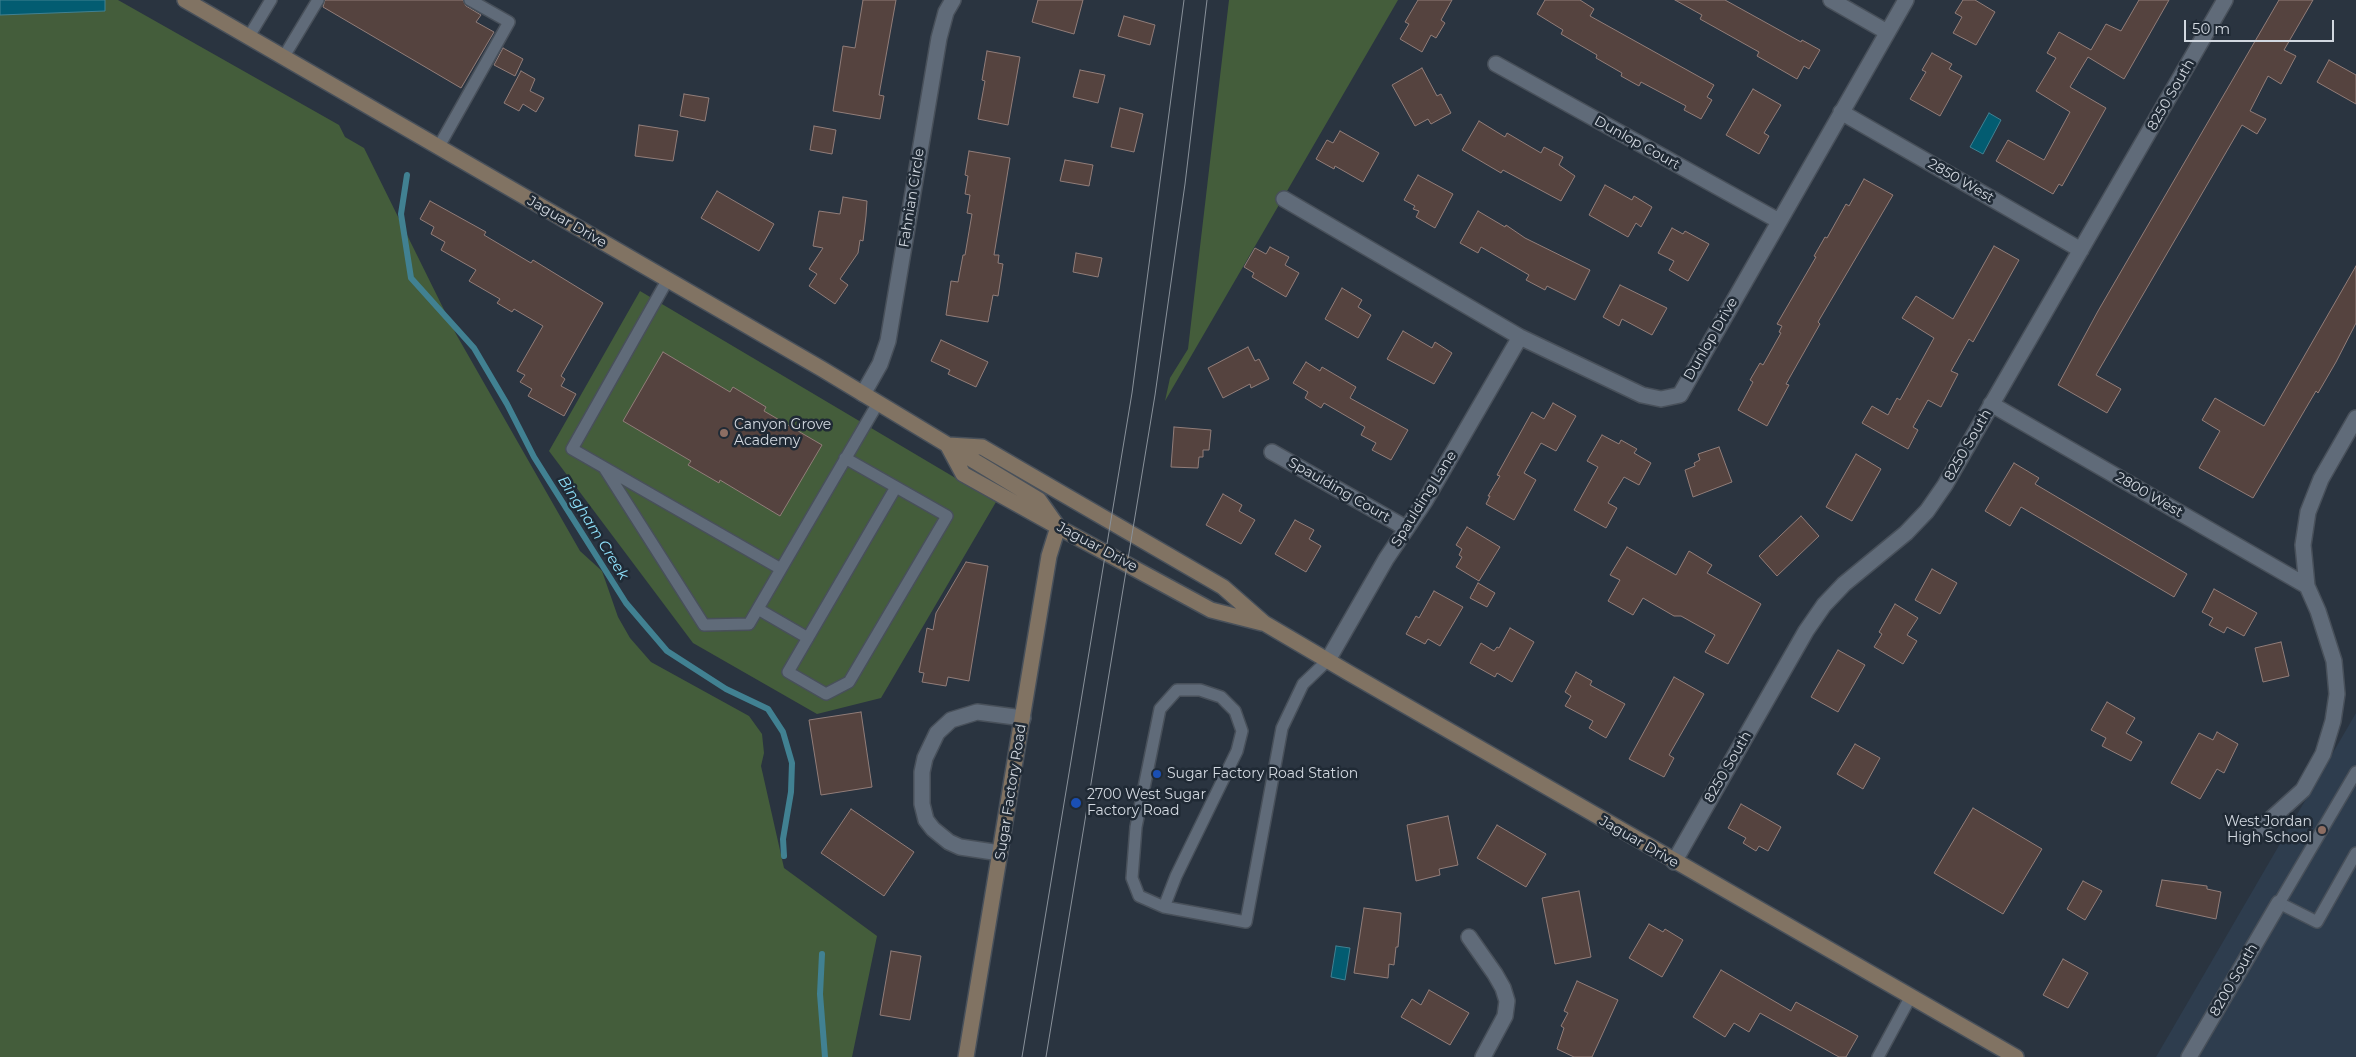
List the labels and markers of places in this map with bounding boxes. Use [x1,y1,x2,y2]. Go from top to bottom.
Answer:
place label: Canyon Grove Academy [734,417,831,450]
marker: Canyon Grove Academy [718,427,730,439]
place label: Sugar Factory Road Station [1167,766,1358,782]
marker: Sugar Factory Road Station [1151,768,1163,780]
place label: 2700 West Sugar Factory Road [1087,787,1206,820]
marker: 2700 West Sugar Factory Road [1069,796,1083,810]
place label: West Jordan High School [2224,814,2312,846]
marker: West Jordan High School [2316,824,2328,836]

